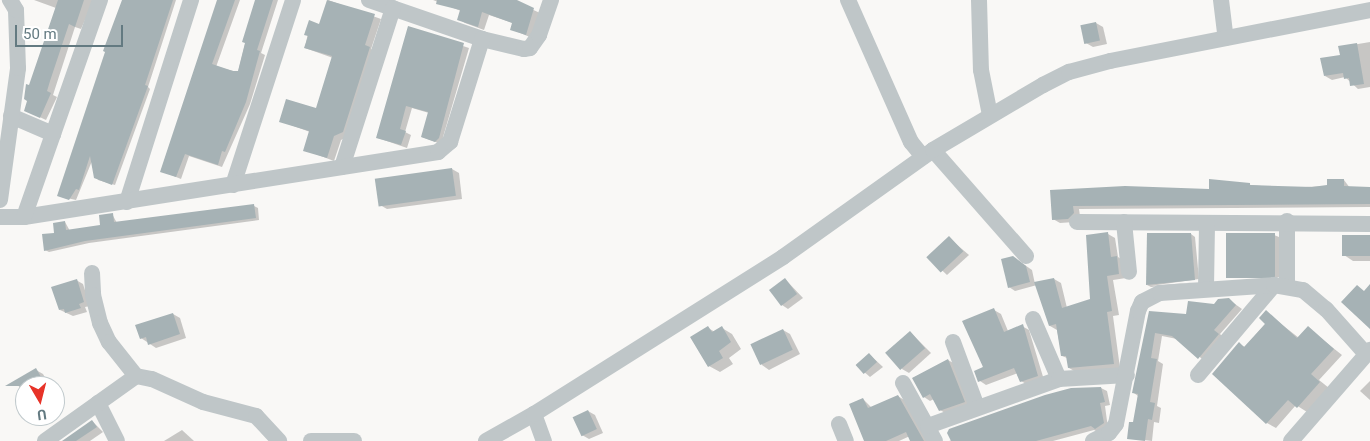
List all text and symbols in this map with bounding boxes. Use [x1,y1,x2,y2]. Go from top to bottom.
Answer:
scale bar [18,15,125,47]
text: 50 m [23,25,57,43]
north arrow [15,376,65,426]
text: U [36,406,48,423]

